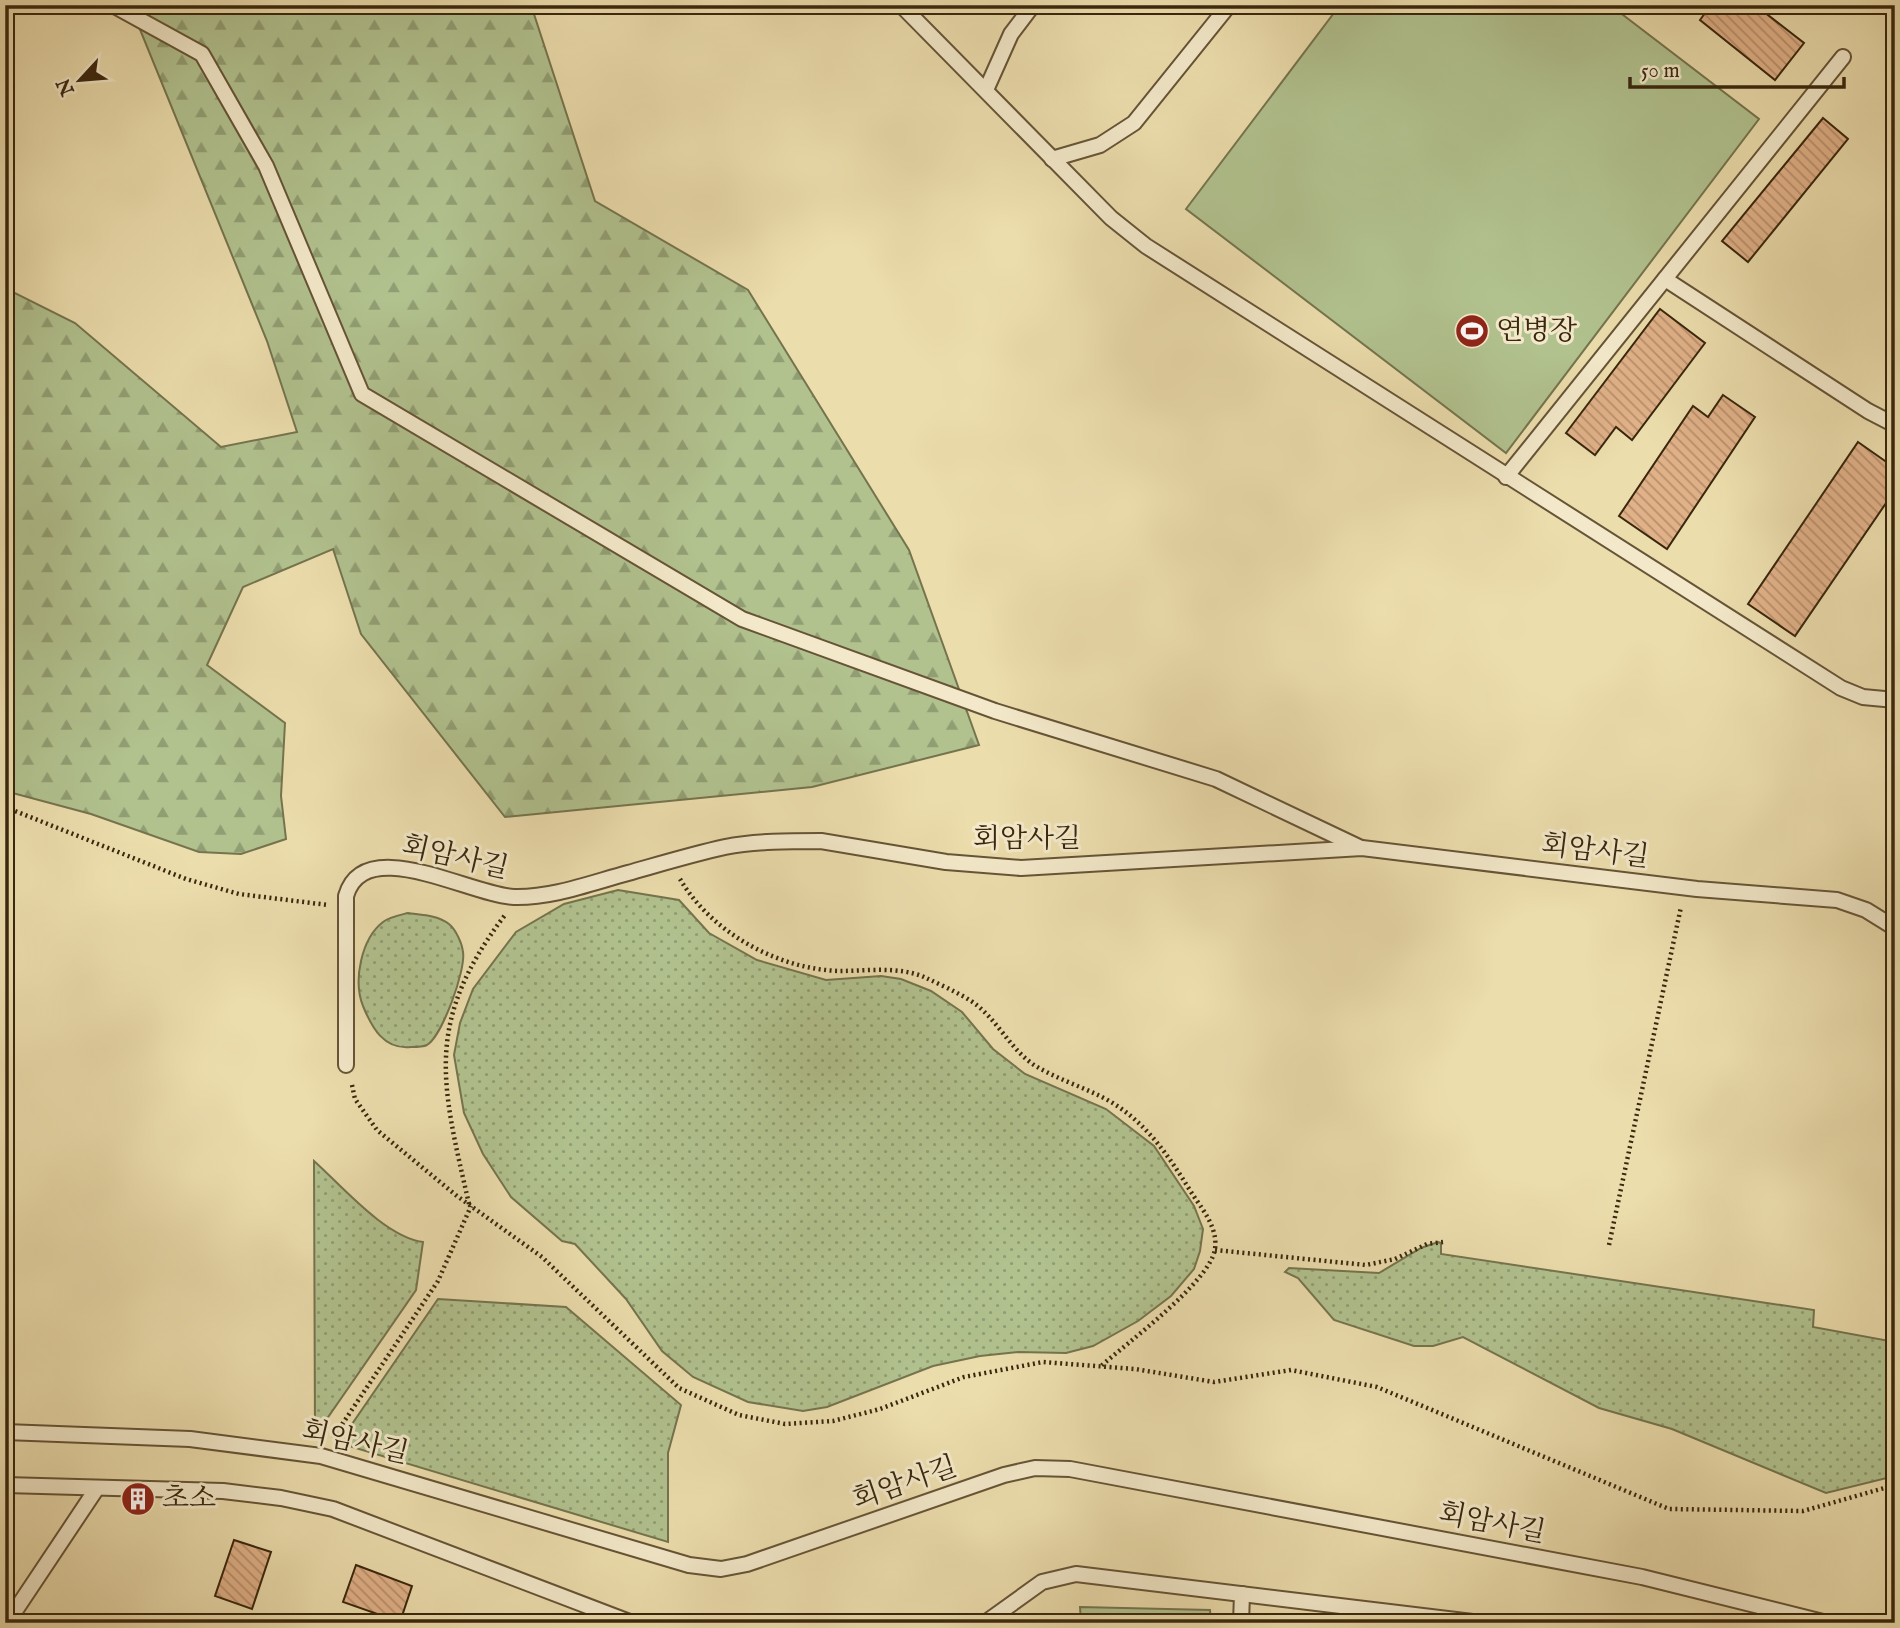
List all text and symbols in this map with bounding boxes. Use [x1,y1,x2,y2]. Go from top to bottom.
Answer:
north arrow [46,46,116,116]
scale bar [1630,46,1844,90]
text: 50 m [1641,58,1680,85]
text: N [52,73,81,100]
sports icon: 연병장 [1453,312,1491,350]
place label: 연병장 [1496,314,1577,349]
street label: 회암사길 [973,822,1081,857]
street label: 회암사길 [1539,828,1651,876]
street label: 회암사길 [398,829,512,887]
street label: 회암사길 [298,1414,412,1472]
street label: 회암사길 [848,1450,962,1518]
building icon: 초소 [119,1480,157,1518]
place label: 초소 [162,1482,216,1517]
street label: 회암사길 [1436,1496,1548,1552]

